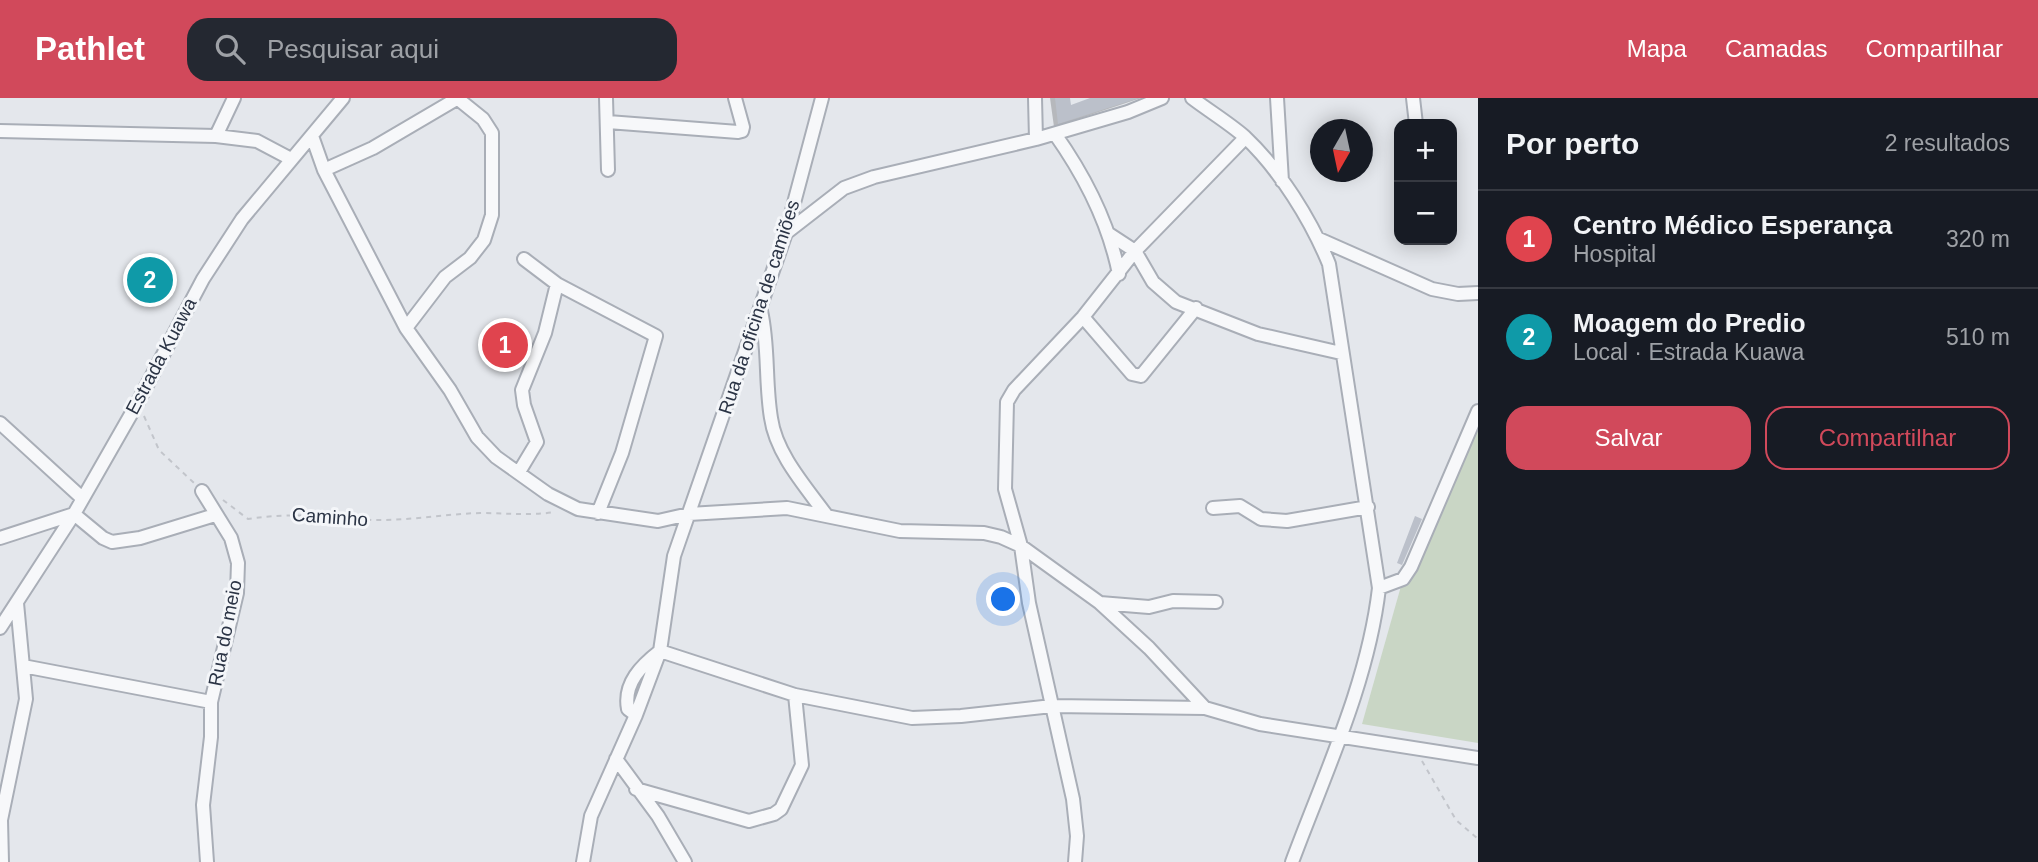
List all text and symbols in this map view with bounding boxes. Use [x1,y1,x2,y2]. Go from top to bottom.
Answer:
search box [187,18,677,81]
text: Pathlet [35,30,145,67]
icon: search [211,30,249,68]
text: Pesquisar aqui [267,34,439,64]
text: Mapa [1627,35,1687,62]
text: Camadas [1725,35,1828,62]
text: Compartilhar [1866,35,2003,62]
north arrow [1310,119,1373,182]
map controls [1394,119,1457,245]
button: + [1394,119,1457,182]
text: Por perto [1506,127,1639,160]
text: 2 resultados [1885,130,2010,156]
button: − [1394,182,1457,245]
street label: Rua da oficina de camiões [714,197,804,417]
text: Centro Médico Esperança [1573,210,1892,240]
text: 1 [1523,226,1535,252]
text: 320 m [1946,226,2010,252]
text: Hospital [1573,241,1656,267]
pin: 2 [127,254,173,306]
street label: Estrada Kuawa [121,294,201,418]
text: Moagem do Predio [1573,308,1806,338]
pin: 1 [482,319,528,371]
text: 2 [1523,324,1535,350]
text: 510 m [1946,324,2010,350]
text: Local · Estrada Kuawa [1573,339,1804,365]
button: Salvar [1506,406,1751,470]
button: Compartilhar [1765,406,2010,470]
street label: Caminho [291,504,369,530]
street label: Rua do meio [204,578,246,688]
your location [986,582,1020,616]

